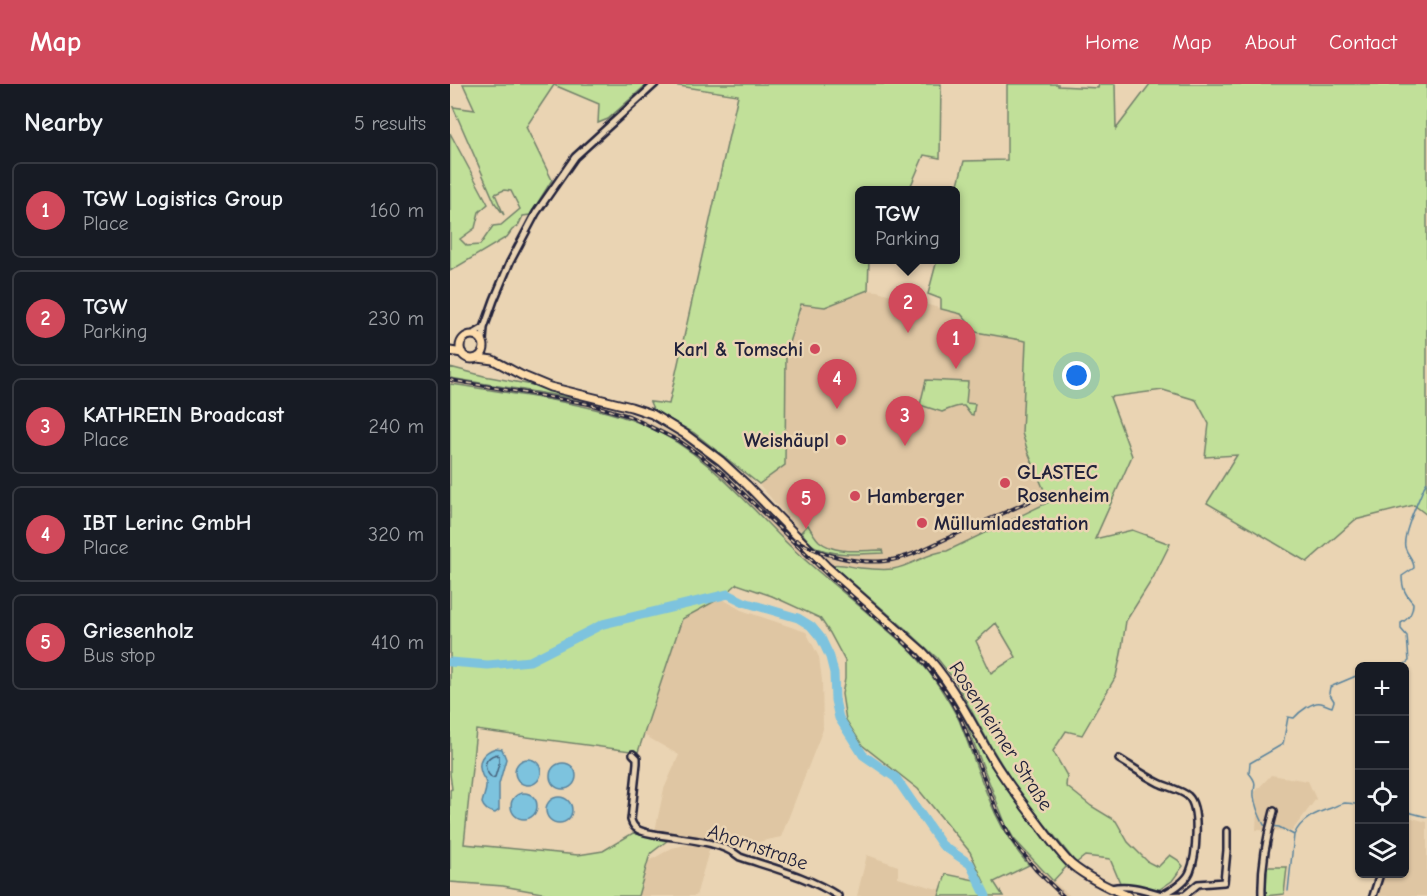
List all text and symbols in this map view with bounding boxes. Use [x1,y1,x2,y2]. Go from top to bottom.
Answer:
text: Map [30,26,81,58]
text: Home [1085,30,1139,54]
text: Map [1172,30,1212,54]
text: About [1245,30,1296,54]
text: Contact [1329,30,1397,54]
text: Nearby [24,108,103,138]
text: 5 results [354,112,426,135]
text: TGW Logistics Group [83,186,283,212]
popup [855,186,960,264]
text: 1 [42,199,49,222]
text: 160 m [370,199,424,222]
text: TGW [875,201,920,227]
text: Place [83,212,129,235]
text: Parking [875,227,940,250]
pin: 2 [888,284,928,333]
text: TGW [83,294,127,320]
text: 2 [41,307,50,330]
text: 230 m [368,307,424,330]
text: Parking [83,320,148,343]
pin: 1 [936,320,976,369]
place label: Karl & Tomschi [674,338,803,361]
marker: Karl & Tomschi [808,342,822,356]
pin: 4 [818,360,856,409]
your location [1062,361,1091,390]
pin: 3 [886,396,924,446]
text: KATHREIN Broadcast [83,402,284,428]
text: 3 [41,415,50,438]
text: 240 m [369,415,424,438]
text: Place [83,428,129,451]
place label: Weishäupl [744,429,829,452]
marker: Weishäupl [834,433,848,447]
place label: GLASTEC Rosenheim [1017,461,1109,507]
marker: GLASTEC Rosenheim [998,476,1012,490]
pin: 5 [786,480,826,529]
place label: Hamberger [867,485,964,508]
marker: Hamberger [848,489,862,503]
text: IBT Lerinc GmbH [83,510,251,536]
place label: Müllumladestation [934,512,1089,535]
marker: Müllumladestation [915,516,929,530]
text: 4 [41,523,50,546]
text: 320 m [368,523,424,546]
text: Place [83,536,129,559]
text: Griesenholz [83,618,193,644]
text: 5 [40,631,51,654]
text: 410 m [371,631,424,654]
text: Bus stop [83,644,155,667]
street label: Rosenheimer Straße [944,657,1058,815]
map controls [1355,662,1409,878]
button: + [1355,662,1409,716]
button: − [1355,716,1409,770]
button: locate [1355,770,1409,824]
street label: Ahornstraße [705,819,811,875]
button: layers [1355,824,1409,878]

